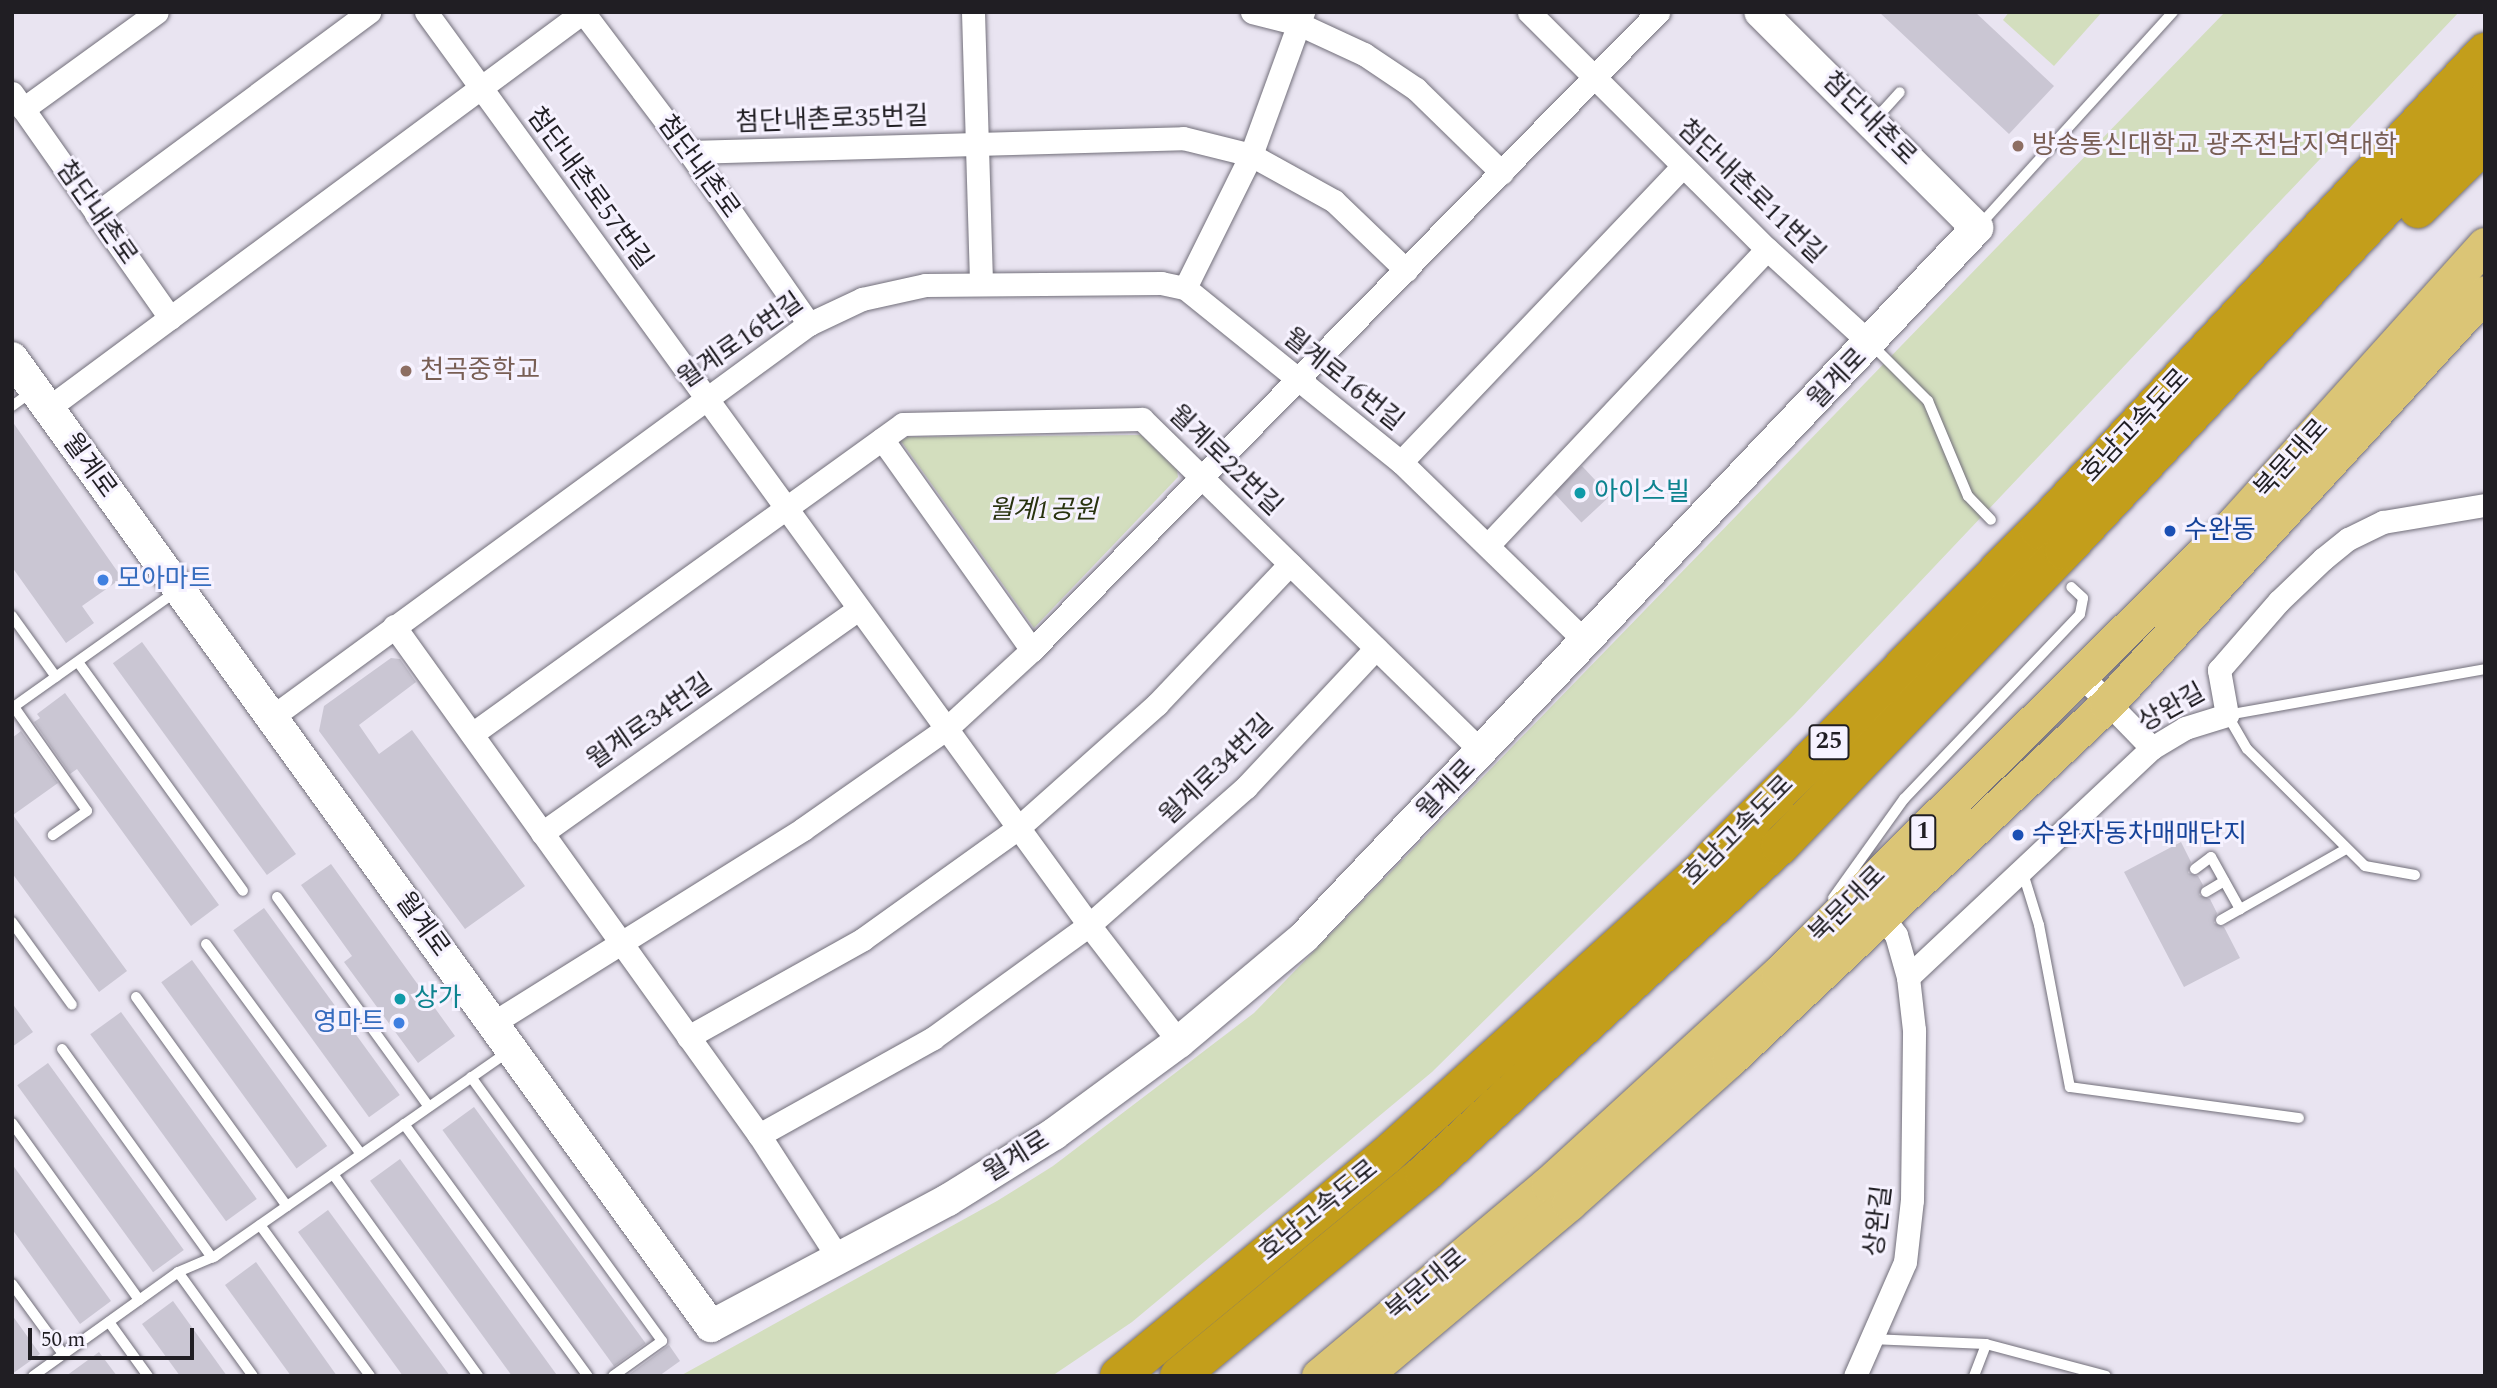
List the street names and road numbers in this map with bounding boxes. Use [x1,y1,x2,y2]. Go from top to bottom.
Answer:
street label: 첨단내촌로 [1816,66,1922,172]
street label: 첨단내촌로35번길 [735,101,929,139]
street label: 첨단내촌로57번길 [520,102,658,276]
street label: 첨단내촌로 [650,109,746,225]
street label: 첨단내촌로11번길 [1671,114,1831,270]
street label: 첨단내촌로 [49,155,143,271]
street label: 월계로16번길 [672,286,810,396]
street label: 월계로16번길 [1277,322,1409,438]
street label: 월계로 [1802,342,1874,416]
street label: 호남고속도로 [2076,363,2196,489]
street label: 월계로22번길 [1162,399,1288,523]
street label: 북문대로 [2248,413,2336,505]
street label: 월계로 [55,428,123,504]
street label: 월계로34번길 [581,667,719,777]
street label: 상완길 [2133,677,2211,739]
street label: 월계로34번길 [1154,708,1280,832]
road number: 25 [1808,722,1850,762]
street label: 월계로 [1411,753,1483,827]
street label: 호남고속도로 [1677,769,1801,893]
road number: 1 [1909,812,1937,852]
street label: 북문대로 [1803,860,1893,950]
street label: 월계로 [388,887,456,963]
street label: 월계로 [978,1125,1056,1189]
street label: 호남고속도로 [1253,1154,1385,1268]
street label: 상완길 [1859,1183,1899,1259]
street label: 북문대로 [1380,1242,1474,1328]

